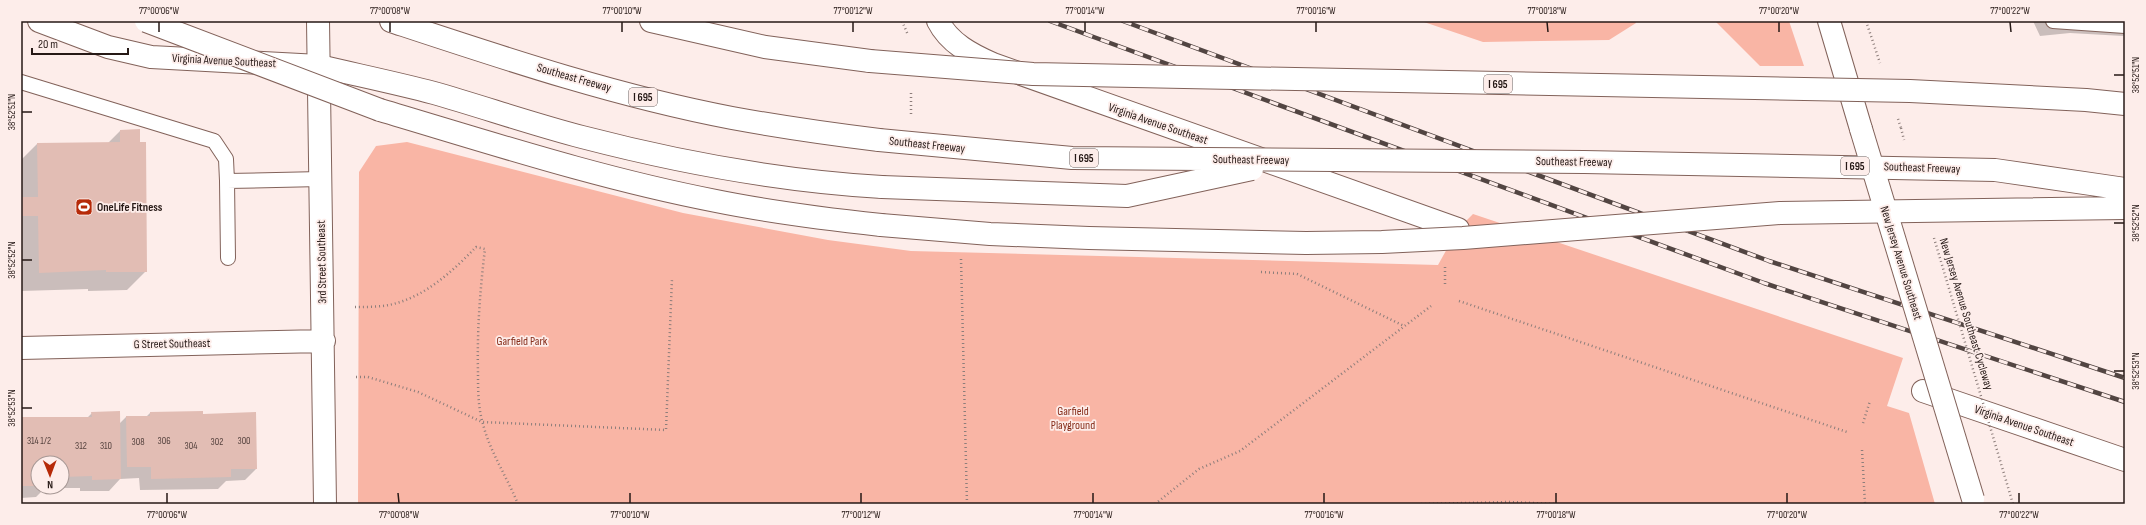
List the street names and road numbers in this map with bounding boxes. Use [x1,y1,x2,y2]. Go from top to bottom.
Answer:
street label: Virginia Avenue Southeast [172,51,277,71]
street label: Southeast Freeway [535,60,613,96]
road number: I 695 [1484,75,1512,93]
road number: I 695 [629,88,657,106]
street label: Virginia Avenue Southeast [1106,100,1210,148]
street label: Southeast Freeway [888,134,966,156]
road number: I 695 [1070,149,1098,167]
street label: Southeast Freeway [1213,152,1290,168]
street label: Southeast Freeway [1536,154,1613,170]
road number: I 695 [1841,157,1869,175]
street label: Southeast Freeway [1884,159,1961,177]
street label: New Jersey Avenue Southeast [1877,204,1926,322]
street label: 3rd Street Southeast [314,220,330,304]
street label: New Jersey Avenue Southeast Cycleway [1936,236,1996,392]
street label: G Street Southeast [134,336,211,352]
street label: Virginia Avenue Southeast [1972,402,2076,450]

